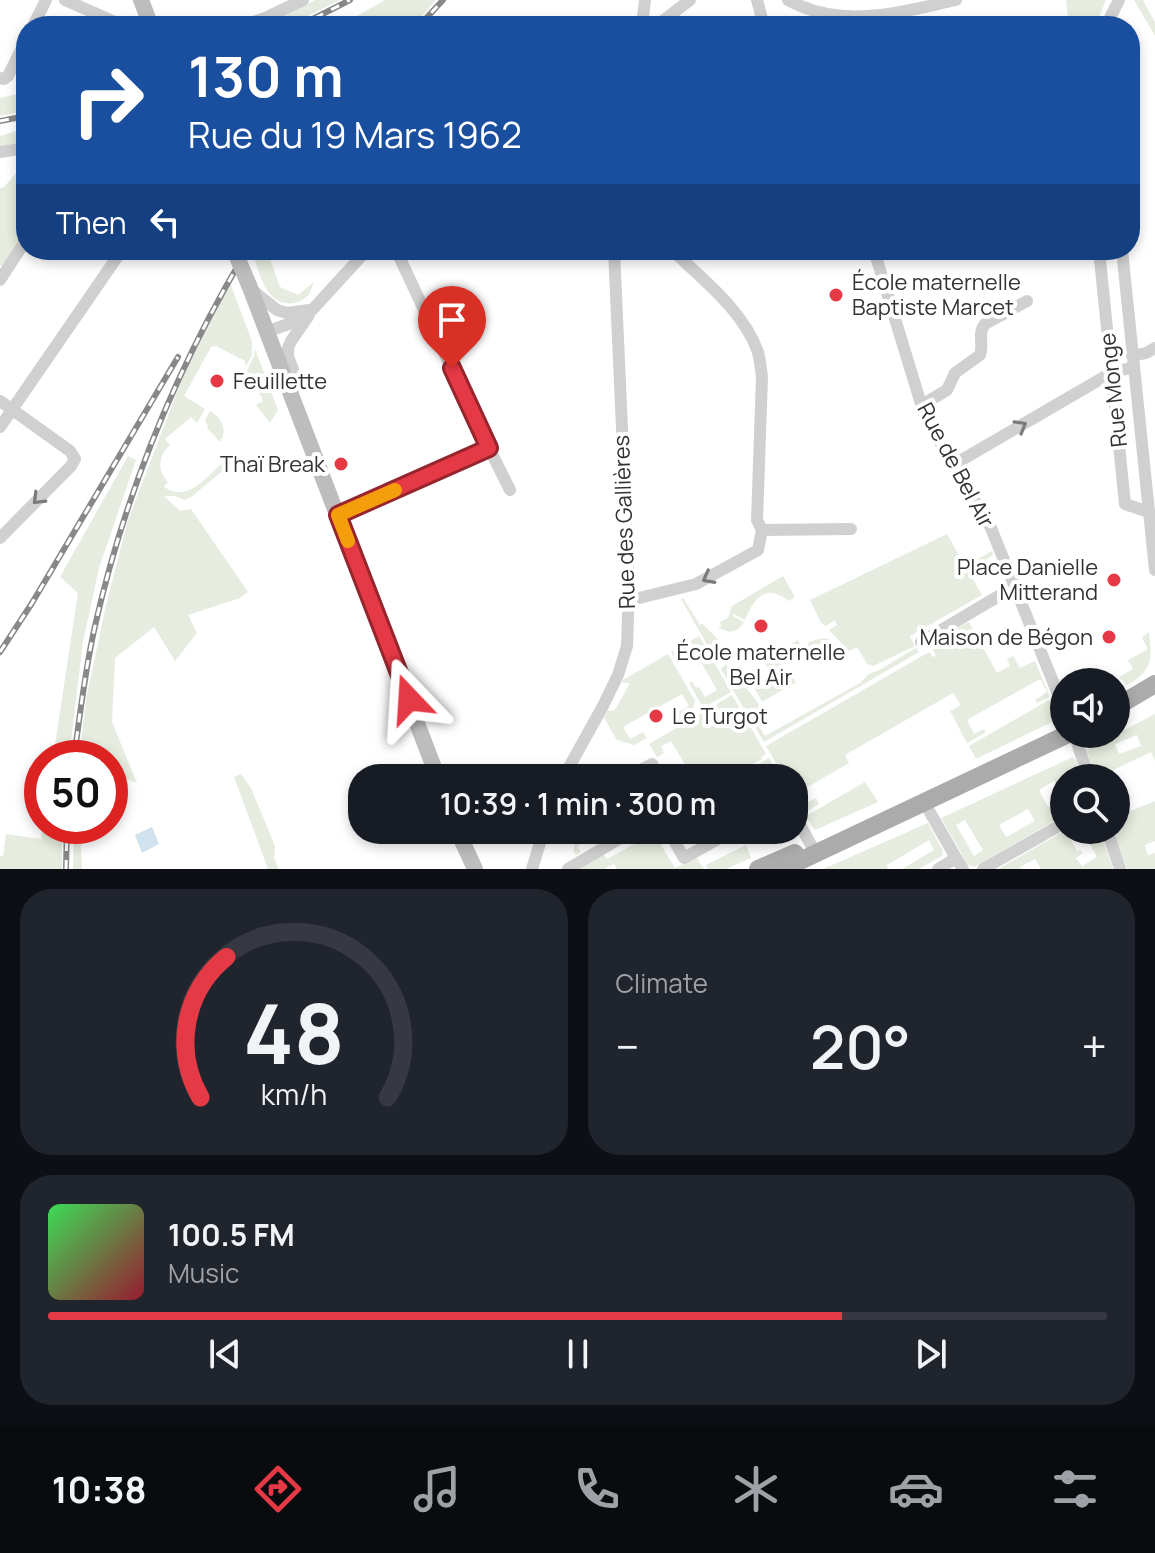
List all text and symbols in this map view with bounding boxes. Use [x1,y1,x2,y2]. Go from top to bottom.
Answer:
text: 130 m [188,37,344,114]
icon: right [56,48,160,152]
text: Rue du 19 Mars 1962 [188,110,522,159]
icon: left [143,200,187,244]
text: Then [56,202,127,243]
place label: École maternelle Baptiste Marcet [852,267,1021,322]
pin [418,286,486,368]
marker: École maternelle Baptiste Marcet [827,286,845,304]
icon: arrive [430,298,474,342]
street label: Rue Monge [1092,331,1134,449]
place label: Feuillette [233,366,327,396]
marker: Feuillette [208,372,226,390]
street label: Rue de Bel Air [911,397,1002,533]
one-way arrow [1012,420,1027,436]
street label: Rue des Gallières [606,434,642,610]
place label: Thaï Break [220,449,326,479]
marker: Thaï Break [332,455,350,473]
one-way arrow [33,490,47,504]
place label: Place Danielle Mitterand [957,552,1098,607]
one-way arrow [701,568,716,583]
marker: Place Danielle Mitterand [1105,571,1123,589]
marker: École maternelle Bel Air [752,617,770,635]
place label: Maison de Bégon [919,622,1093,652]
marker: Maison de Bégon [1100,628,1118,646]
place label: École maternelle Bel Air [677,637,846,692]
position arrow [367,657,451,741]
map controls [1050,668,1130,844]
button: sound [1050,668,1130,748]
place label: Le Turgot [672,701,768,731]
marker: Le Turgot [647,707,665,725]
speed limit sign: 50 [24,740,128,844]
button: search [1050,764,1130,844]
text: 10:39 · 1 min · 300 m [440,783,716,824]
text: Climate [616,965,708,1001]
text: 48 [243,975,345,1089]
text: 20° [810,1005,911,1087]
text: − [616,1016,639,1076]
text: + [1082,1016,1107,1076]
text: km/h [261,1075,327,1114]
text: 100.5 FM [168,1214,295,1255]
text: Music [168,1255,239,1291]
icon: previous [203,1332,247,1376]
icon: pause [556,1332,600,1376]
icon: next [909,1332,953,1376]
icon: directions [250,1461,306,1517]
icon: music [409,1461,465,1517]
icon: phone [569,1461,625,1517]
icon: climate [728,1461,784,1517]
icon: car [888,1461,944,1517]
icon: filters [1047,1461,1103,1517]
text: 10:38 [52,1465,147,1514]

